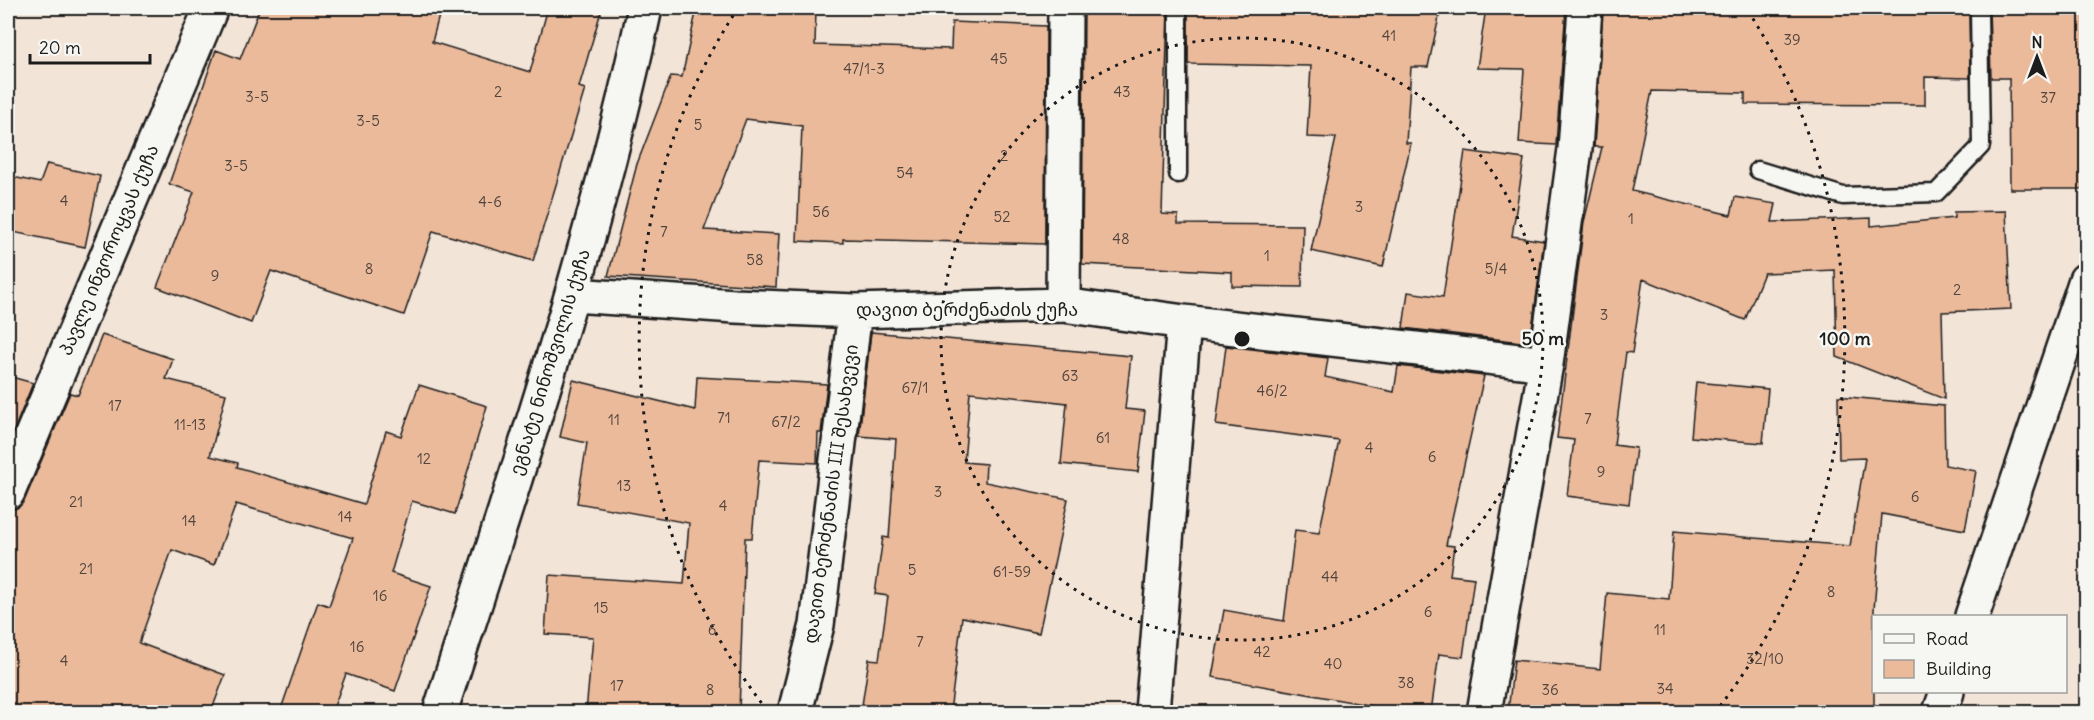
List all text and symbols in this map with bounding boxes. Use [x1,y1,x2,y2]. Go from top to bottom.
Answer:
house number: 41 [1382,26,1396,45]
scale bar [30,27,150,65]
north arrow [2007,27,2067,87]
house number: 39 [1783,30,1801,49]
text: N [2031,32,2043,52]
text: 20 m [39,36,81,59]
house number: 45 [990,49,1008,68]
house number: 47/1-3 [843,59,885,78]
house number: 2 [494,82,502,101]
house number: 43 [1113,82,1131,101]
house number: 3-5 [245,87,269,106]
house number: 37 [2040,88,2056,107]
house number: 3-5 [356,111,380,130]
house number: 5 [694,115,702,134]
street label: პავლე ინგოროყვას ქუჩა [54,141,163,359]
house number: 2 [1000,146,1008,165]
house number: 3-5 [224,156,248,175]
house number: 54 [896,163,914,182]
house number: 4 [60,191,69,210]
house number: 4-6 [478,192,502,211]
house number: 3 [1355,197,1363,216]
house number: 56 [812,202,830,221]
house number: 52 [994,207,1010,226]
house number: 1 [1628,209,1634,228]
house number: 7 [660,222,668,241]
house number: 48 [1112,229,1130,248]
street label: ეგნატე ნინოშვილის ქუჩა [504,246,595,478]
house number: 1 [1264,246,1270,265]
house number: 58 [746,250,764,269]
house number: 8 [365,259,373,278]
house number: 5/4 [1485,259,1508,278]
house number: 9 [211,266,219,285]
house number: 2 [1953,280,1961,299]
street label: დავით ბერძენაძის ქუჩა [856,298,1078,321]
house number: 3 [1600,305,1608,324]
text: 50 m [1522,327,1564,350]
text: 100 m [1820,327,1871,350]
centre of rings [1232,329,1252,349]
street label: დავით ბერძენაძის III შესახვევი [798,343,863,645]
house number: 63 [1061,366,1079,385]
house number: 67/1 [901,378,929,397]
house number: 46/2 [1257,381,1288,400]
house number: 17 [108,396,122,415]
house number: 71 [717,408,731,427]
house number: 7 [1584,409,1592,428]
house number: 11 [608,410,620,429]
house number: 67/2 [771,412,801,431]
house number: 11-13 [174,415,206,434]
house number: 61 [1096,428,1110,447]
house number: 4 [1365,438,1374,457]
house number: 6 [1428,447,1436,466]
house number: 12 [417,449,431,468]
house number: 9 [1597,462,1605,481]
house number: 13 [617,476,631,495]
house number: 3 [934,482,942,501]
house number: 6 [1911,487,1919,506]
house number: 21 [69,492,83,511]
house number: 4 [719,496,728,515]
house number: 14 [338,507,353,526]
house number: 14 [182,511,197,530]
house number: 21 [79,559,93,578]
house number: 5 [908,560,916,579]
house number: 61-59 [993,562,1031,581]
house number: 44 [1321,567,1339,586]
house number: 8 [1827,582,1835,601]
house number: 16 [373,586,387,605]
house number: 15 [594,598,608,617]
house number: 6 [1424,602,1432,621]
legend [1872,615,2067,693]
house number: 6 [708,620,716,639]
house number: 11 [1654,620,1666,639]
text: Road [1926,627,1969,650]
house number: 7 [916,632,924,651]
house number: 16 [350,637,364,656]
house number: 42 [1254,642,1270,661]
house number: 32/10 [1746,649,1784,668]
house number: 4 [60,651,69,670]
house number: 40 [1324,654,1342,673]
text: Building [1926,657,1991,680]
house number: 38 [1397,673,1415,692]
house number: 17 [610,676,624,695]
house number: 34 [1656,679,1674,698]
house number: 8 [706,680,714,699]
house number: 36 [1541,680,1559,699]

